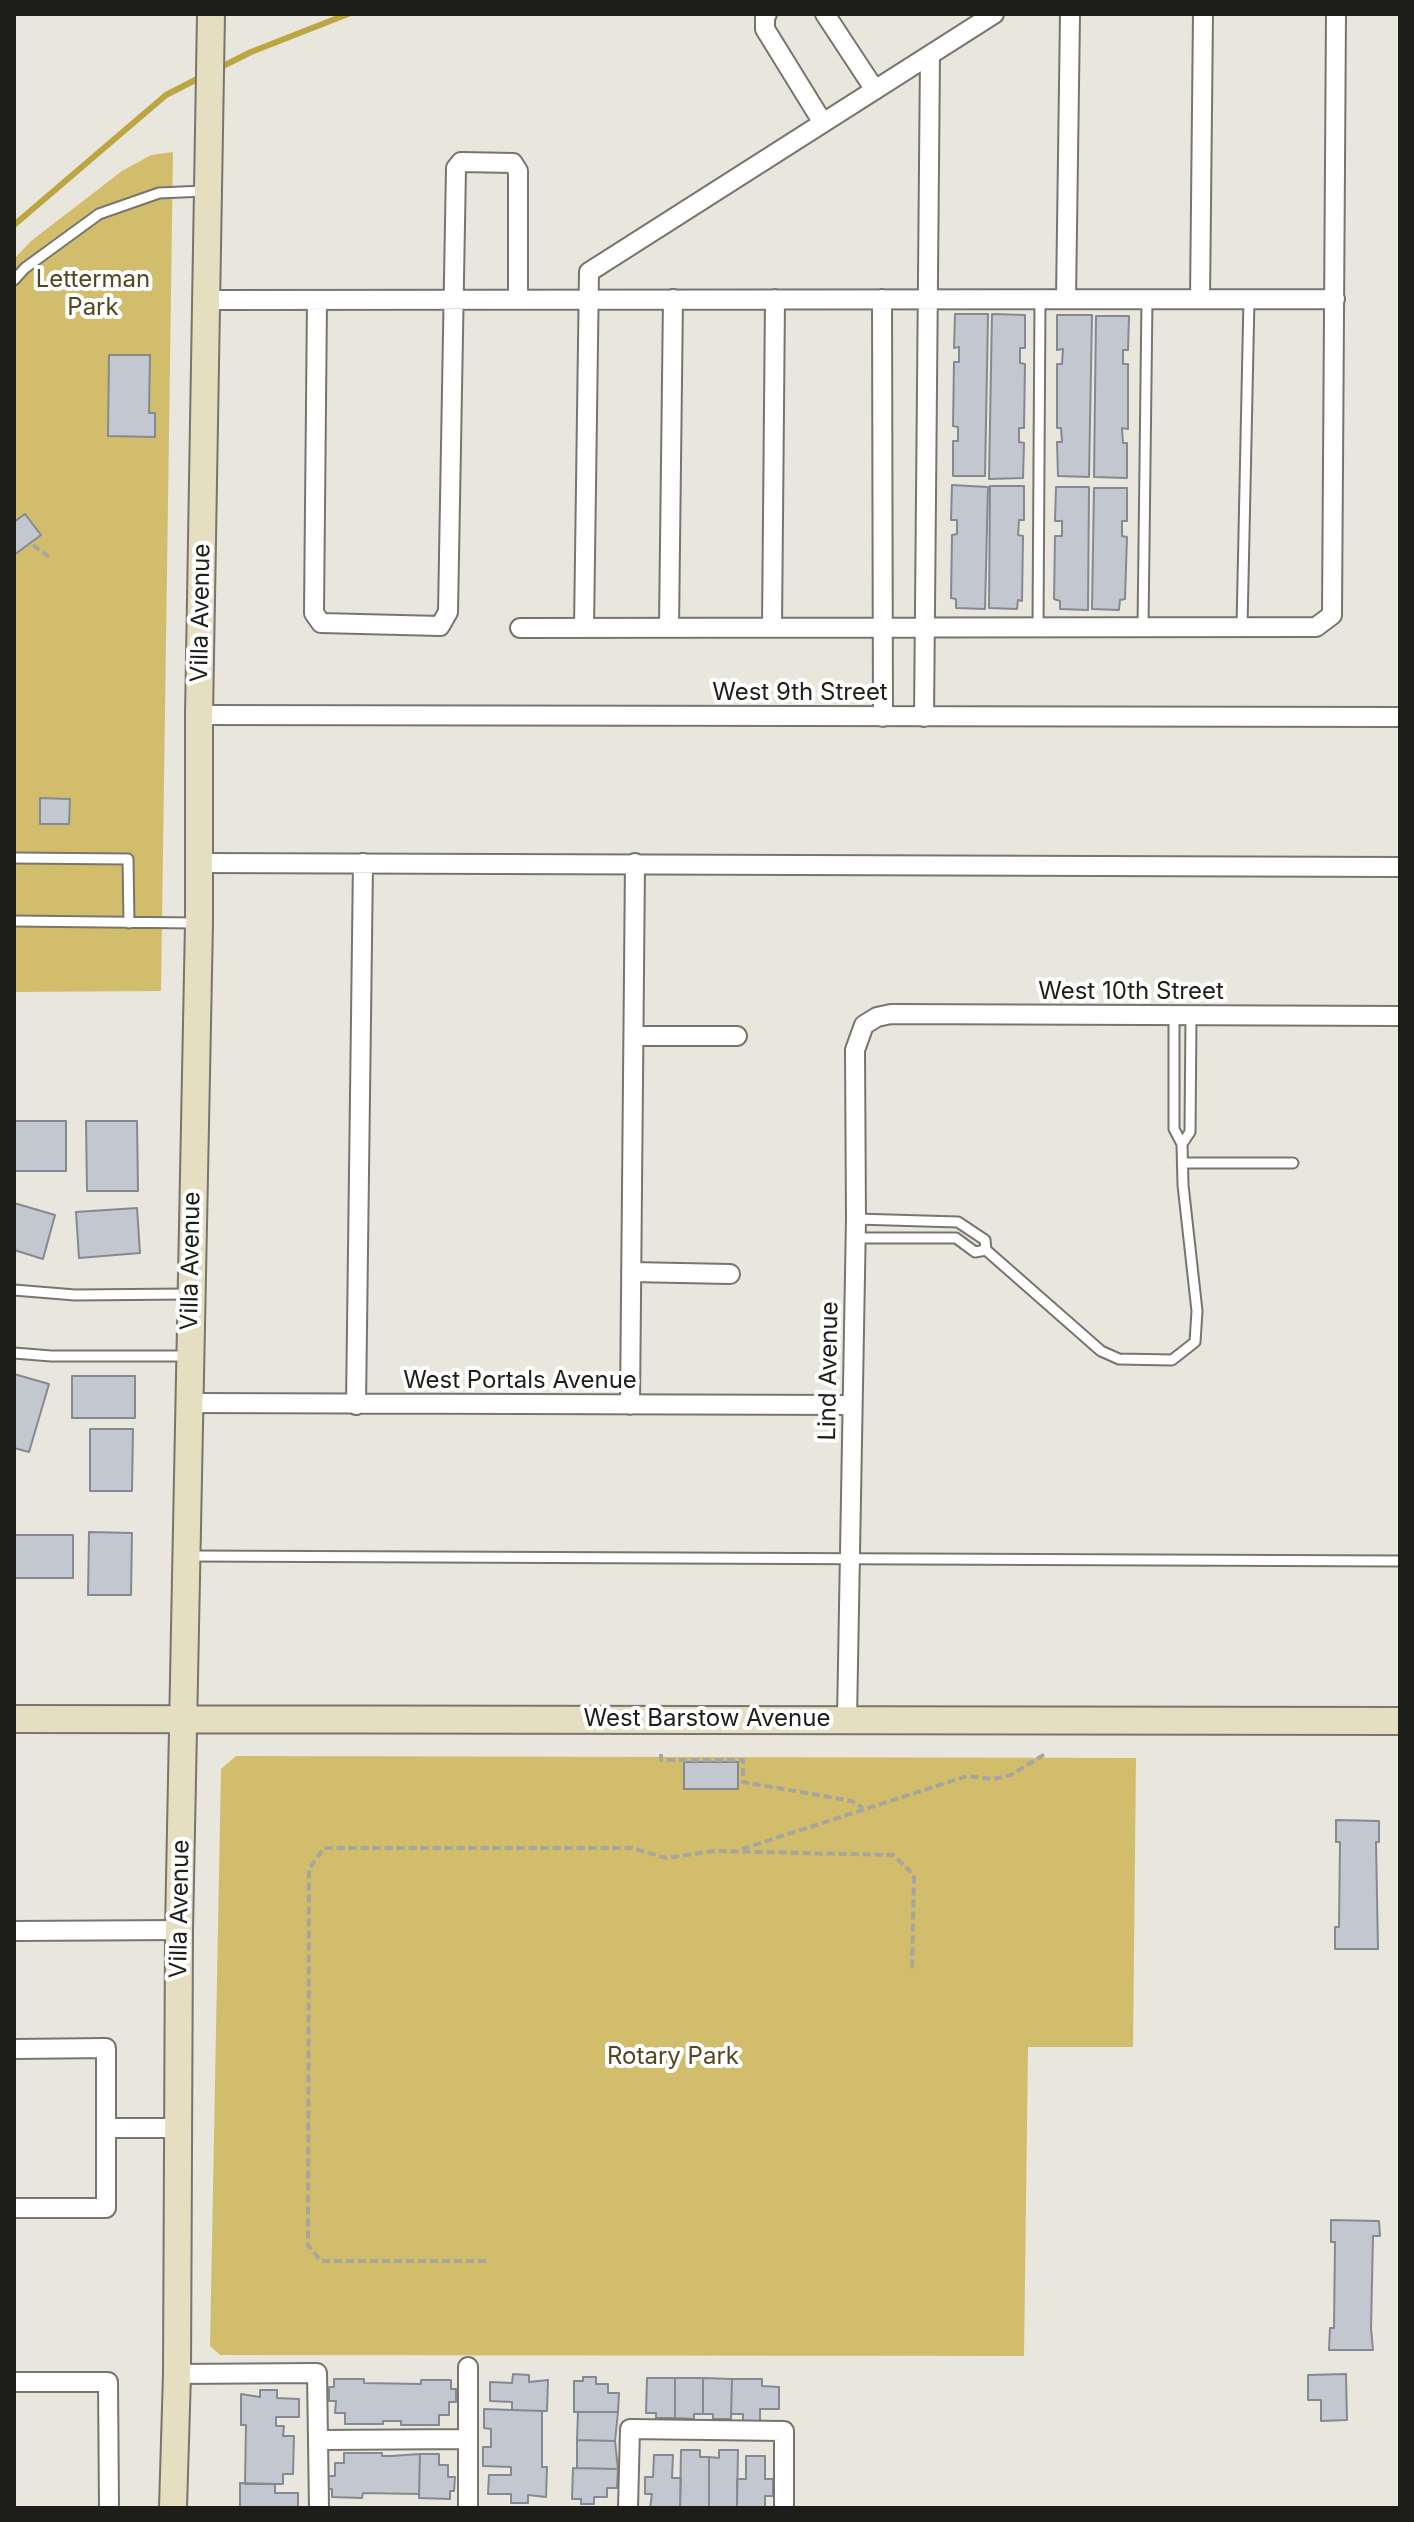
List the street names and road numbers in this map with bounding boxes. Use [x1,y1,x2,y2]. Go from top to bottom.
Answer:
street label: Villa Avenue [185,543,217,683]
street label: West 9th Street [712,679,888,707]
street label: West 10th Street [1038,978,1224,1006]
street label: Villa Avenue [175,1191,207,1331]
street label: Lind Avenue [813,1301,845,1441]
street label: West Portals Avenue [403,1367,637,1395]
street label: West Barstow Avenue [584,1705,830,1733]
street label: Villa Avenue [164,1839,196,1979]

